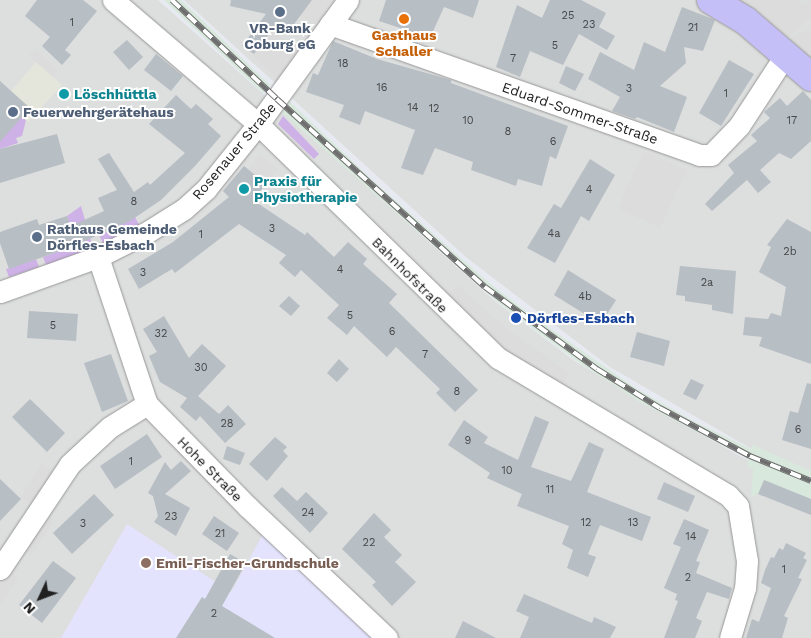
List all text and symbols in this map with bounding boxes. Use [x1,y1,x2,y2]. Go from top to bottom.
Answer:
marker: VR-Bank Coburg eG [274,6,286,18]
house number: 25 [562,9,574,23]
marker: Gasthaus Schaller [398,13,410,25]
house number: 1 [70,16,74,30]
house number: 23 [583,18,595,32]
place label: VR-Bank Coburg eG [244,20,316,52]
house number: 21 [688,21,698,35]
place label: Gasthaus Schaller [372,27,436,59]
house number: 5 [552,39,558,53]
house number: 7 [510,52,516,66]
house number: 18 [337,57,349,71]
street label: Eduard-Sommer-Straße [500,78,660,148]
house number: 16 [377,81,387,95]
house number: 3 [626,82,632,96]
place label: Löschhüttla [74,86,157,102]
house number: 1 [724,87,728,101]
marker: Löschhüttla [58,88,70,100]
street label: Rosenauer Straße [188,99,280,203]
house number: 14 [407,101,419,115]
house number: 12 [429,102,439,116]
place label: Feuerwehrgerätehaus [23,104,174,120]
marker: Feuerwehrgerätehaus [7,106,19,118]
house number: 10 [462,114,474,128]
house number: 17 [787,114,797,128]
house number: 8 [505,125,511,139]
house number: 6 [550,135,556,149]
place label: Praxis für Physiotherapie [254,173,357,206]
marker: Praxis für Physiotherapie [238,183,250,195]
house number: 4 [586,183,592,197]
house number: 8 [131,195,137,209]
place label: Rathaus Gemeinde Dörfles-Esbach [47,221,177,253]
house number: 3 [269,222,275,236]
house number: 4a [548,227,560,241]
house number: 1 [199,228,203,242]
marker: Rathaus Gemeinde Dörfles-Esbach [31,231,43,243]
street label: Bahnhofstraße [369,234,451,316]
house number: 2b [783,245,797,259]
house number: 4 [337,263,343,277]
house number: 3 [140,266,146,280]
house number: 2a [701,276,713,290]
house number: 4b [578,290,592,304]
house number: 5 [347,309,353,323]
place label: Dörfles-Esbach [527,310,635,326]
marker: Dörfles-Esbach [509,311,523,325]
house number: 5 [50,319,56,333]
house number: 6 [389,325,395,339]
house number: 32 [155,327,167,341]
house number: 7 [422,348,428,362]
house number: 30 [194,361,208,375]
house number: 8 [454,385,460,399]
house number: 28 [220,417,234,431]
house number: 6 [795,423,801,437]
street label: Hohe Straße [174,433,246,505]
house number: 9 [465,434,471,448]
house number: 1 [129,455,133,469]
house number: 10 [501,464,513,478]
house number: 11 [546,483,554,497]
house number: 24 [302,506,314,520]
house number: 23 [165,510,177,524]
house number: 12 [581,516,591,530]
house number: 13 [628,516,638,530]
house number: 3 [80,517,86,531]
house number: 21 [215,527,225,541]
house number: 14 [685,530,697,544]
house number: 22 [363,536,375,550]
place label: Emil-Fischer-Grundschule [156,555,339,571]
marker: Emil-Fischer-Grundschule [140,557,152,569]
house number: 1 [782,563,786,577]
house number: 2 [685,571,691,585]
north arrow [15,573,65,623]
text: N [20,599,38,617]
house number: 2 [211,607,217,621]

